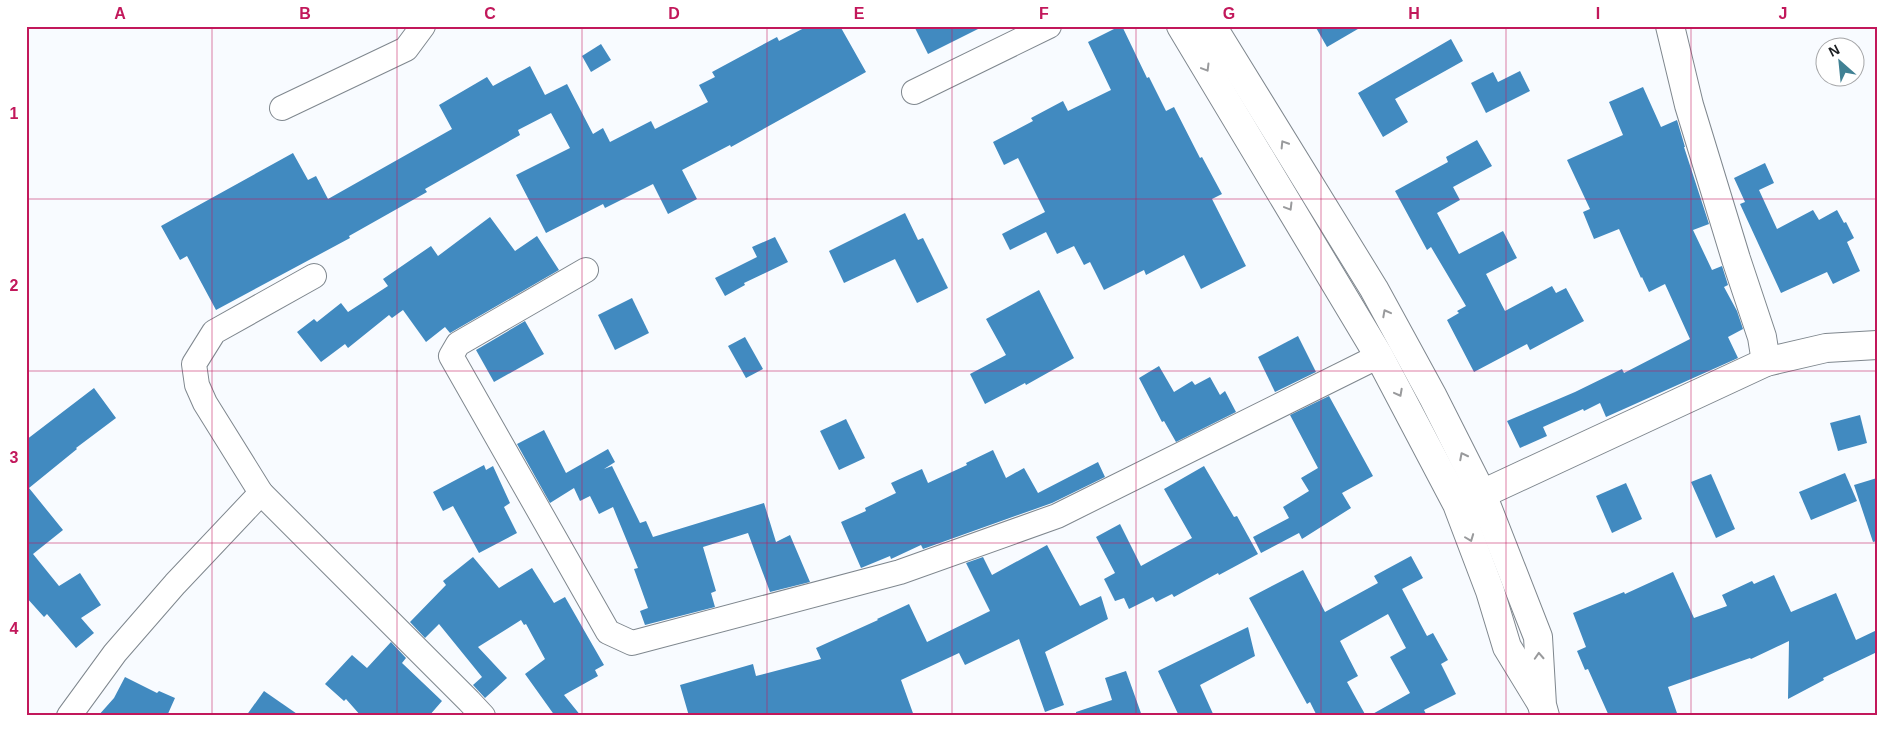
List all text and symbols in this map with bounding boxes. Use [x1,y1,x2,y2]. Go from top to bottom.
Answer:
text: A [114,5,126,22]
text: B [299,5,311,22]
text: C [484,5,496,22]
text: D [668,5,680,22]
text: E [854,5,865,22]
text: F [1039,5,1049,22]
text: G [1223,5,1235,22]
text: H [1408,5,1420,22]
text: I [1596,5,1600,22]
text: J [1779,5,1787,22]
north arrow [1816,38,1866,88]
text: N [1826,41,1842,60]
one-way arrow [1200,62,1210,71]
text: 1 [10,105,19,122]
one-way arrow [1281,140,1291,149]
one-way arrow [1283,202,1293,211]
text: 2 [10,277,19,294]
one-way arrow [1383,309,1393,318]
one-way arrow [1392,387,1402,396]
text: 3 [10,449,19,466]
one-way arrow [1459,452,1469,461]
one-way arrow [1464,534,1474,542]
text: 4 [10,620,19,637]
one-way arrow [1534,652,1545,660]

